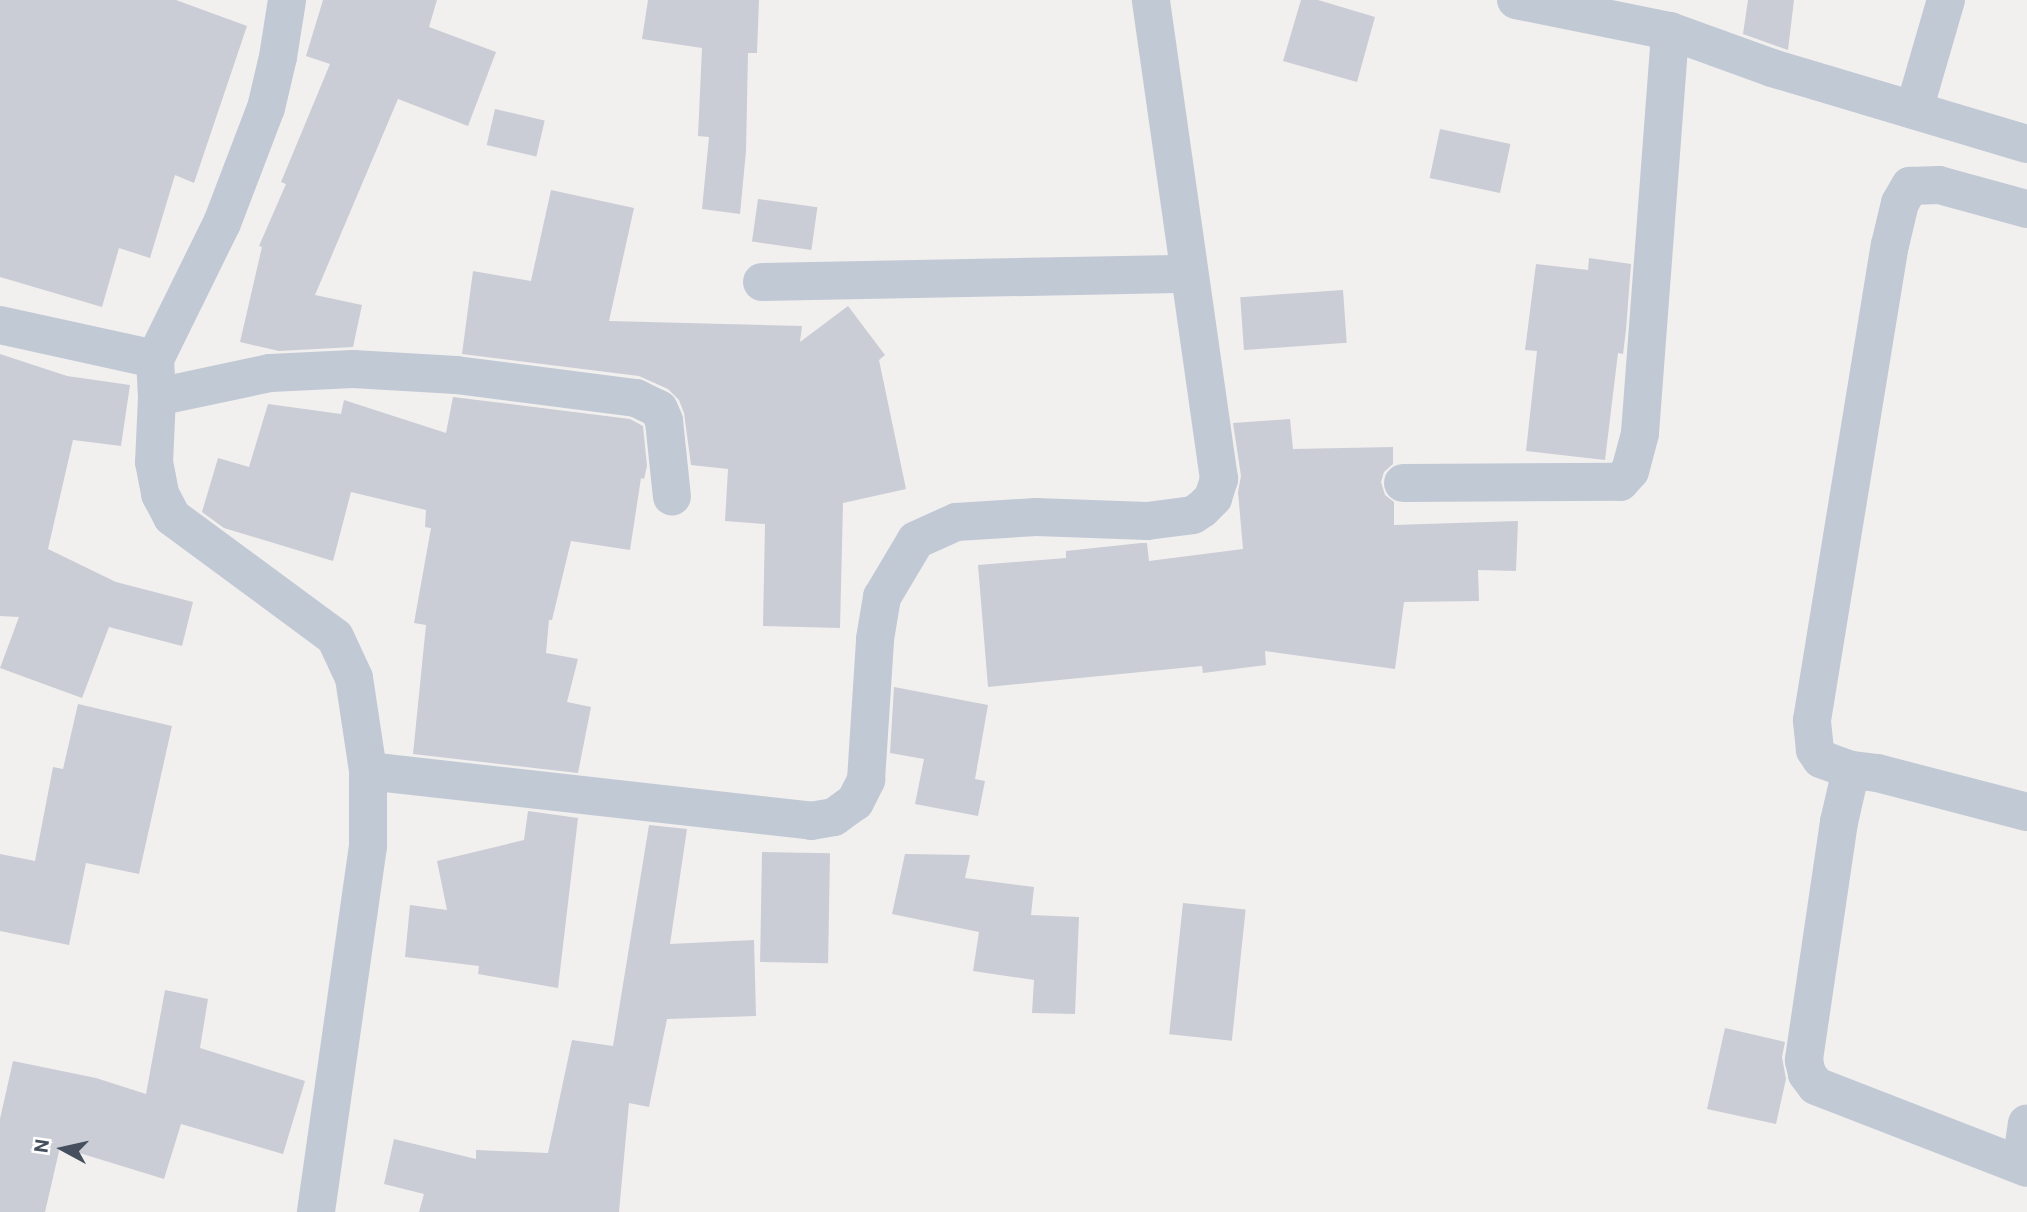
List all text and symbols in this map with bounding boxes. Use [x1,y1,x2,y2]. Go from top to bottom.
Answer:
north arrow [28,1114,98,1184]
text: N [29,1138,54,1154]

